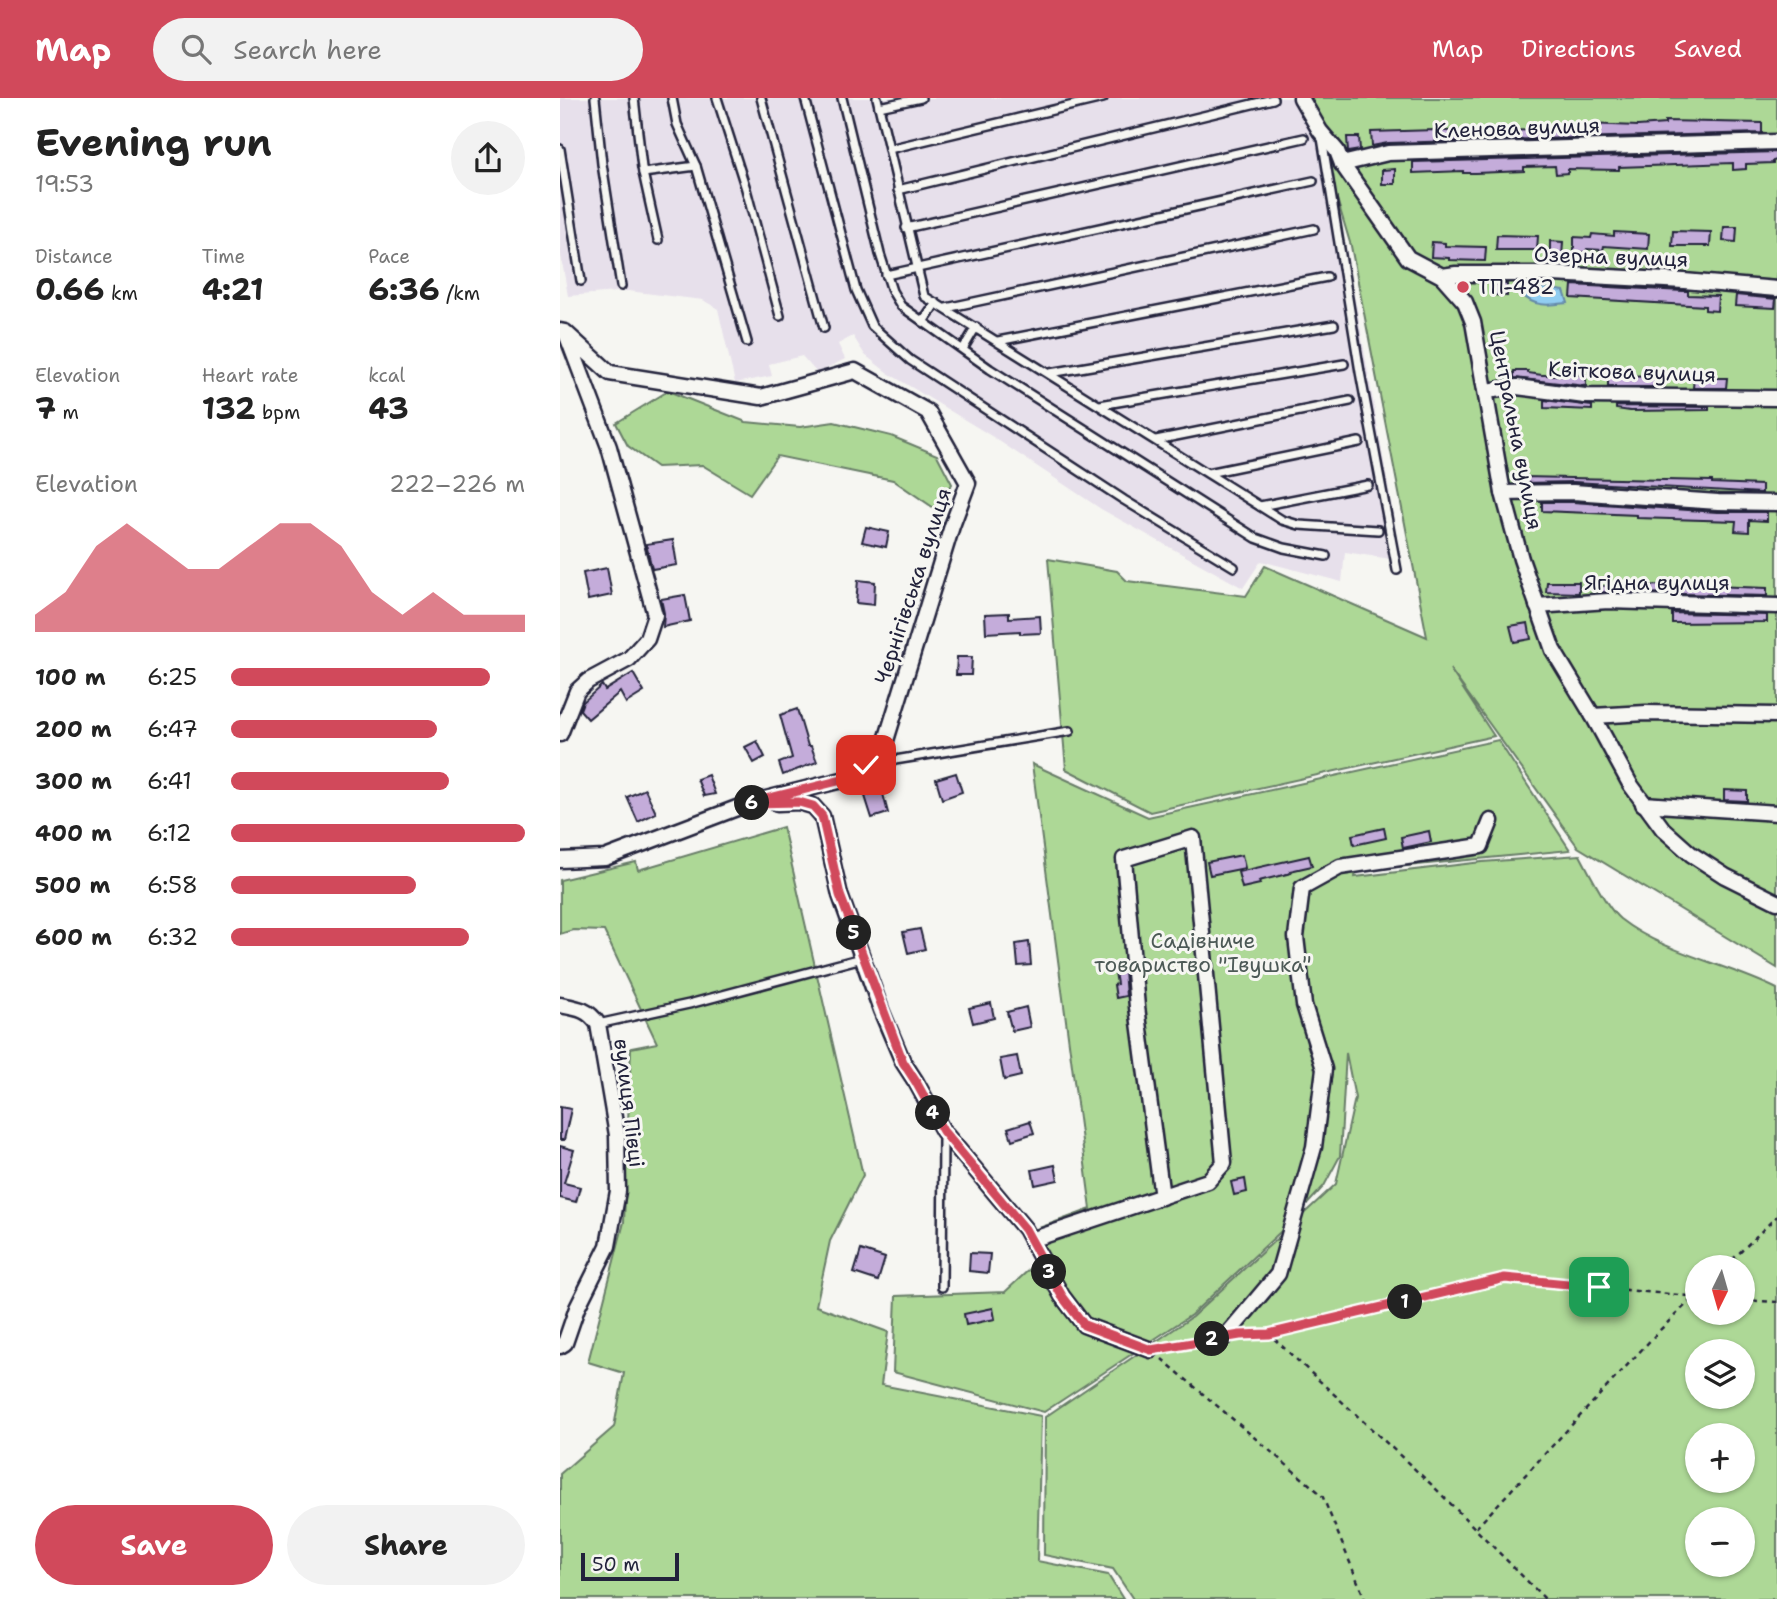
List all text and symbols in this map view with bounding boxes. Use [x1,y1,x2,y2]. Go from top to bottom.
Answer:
search box [153,18,643,81]
text: Map [35,27,111,72]
icon: search [177,30,215,68]
text: Search here [233,32,382,67]
text: Map [1432,33,1483,65]
text: Directions [1521,33,1636,65]
text: Saved [1674,33,1742,65]
street label: Кленова вулиця [1433,111,1601,145]
text: Evening run [35,117,272,168]
button: share [451,121,525,195]
text: 19:53 [35,169,94,199]
street label: Озерна вулиця [1533,240,1689,274]
text: Distance [35,244,113,269]
text: Time [202,244,245,269]
text: Pace [368,244,410,269]
text: 0.66 [35,269,104,310]
text: 4:21 [202,269,264,310]
text: 6:36 [368,269,440,310]
place label: ТП-482 [1477,273,1555,301]
marker: ТП-482 [1455,279,1471,295]
text: km [104,281,138,306]
text: /km [440,281,480,306]
street label: Центральна вулиця [1483,328,1549,532]
street label: Квіткова вулиця [1548,355,1716,389]
text: Elevation [35,363,120,388]
text: Heart rate [202,363,298,388]
text: kcal [368,363,405,388]
text: 7 [35,388,56,429]
text: 132 [202,388,256,429]
text: 43 [368,388,409,429]
text: m [56,400,79,425]
text: bpm [256,400,300,425]
text: Elevation [35,469,138,499]
text: 222–226 m [389,469,525,499]
street label: Чернігівська вулиця [868,484,958,688]
street label: Ягідна вулиця [1584,569,1730,597]
text: 100 m [35,662,106,692]
text: 6:25 [147,662,197,692]
text: 200 m [35,714,112,744]
text: 6:47 [147,714,198,744]
pin [836,735,896,795]
icon: check [847,746,885,784]
text: 300 m [35,766,112,796]
text: 6:41 [147,766,192,796]
pin: 6 [734,786,770,820]
text: 6 [745,790,758,815]
text: 400 m [35,818,112,848]
text: 6:12 [147,818,192,848]
text: 500 m [35,870,110,900]
text: 6:58 [147,870,198,900]
pin: 5 [836,916,872,950]
text: 5 [848,920,859,945]
text: 600 m [35,922,112,952]
text: 6:32 [147,922,198,952]
park label: Садівниче товариство "Івушка" [1094,927,1312,979]
street label: вулиця Півці [607,1037,651,1169]
pin: 4 [916,1096,950,1130]
text: 4 [926,1100,939,1125]
pin: 3 [1032,1254,1066,1290]
north arrow [1685,1255,1755,1325]
map controls [1685,1255,1755,1577]
pin [1569,1257,1629,1317]
text: 3 [1042,1259,1055,1284]
icon: arrive [1580,1268,1618,1306]
pin: 1 [1388,1284,1422,1320]
text: 1 [1400,1289,1409,1314]
pin: 2 [1194,1322,1230,1356]
text: 2 [1205,1326,1218,1351]
button: layers [1685,1339,1755,1409]
button: + [1685,1423,1755,1493]
button: Save [35,1505,273,1585]
button: Share [287,1505,525,1585]
button: − [1685,1507,1755,1577]
scale bar [581,1550,679,1582]
text: 50 m [592,1552,640,1577]

